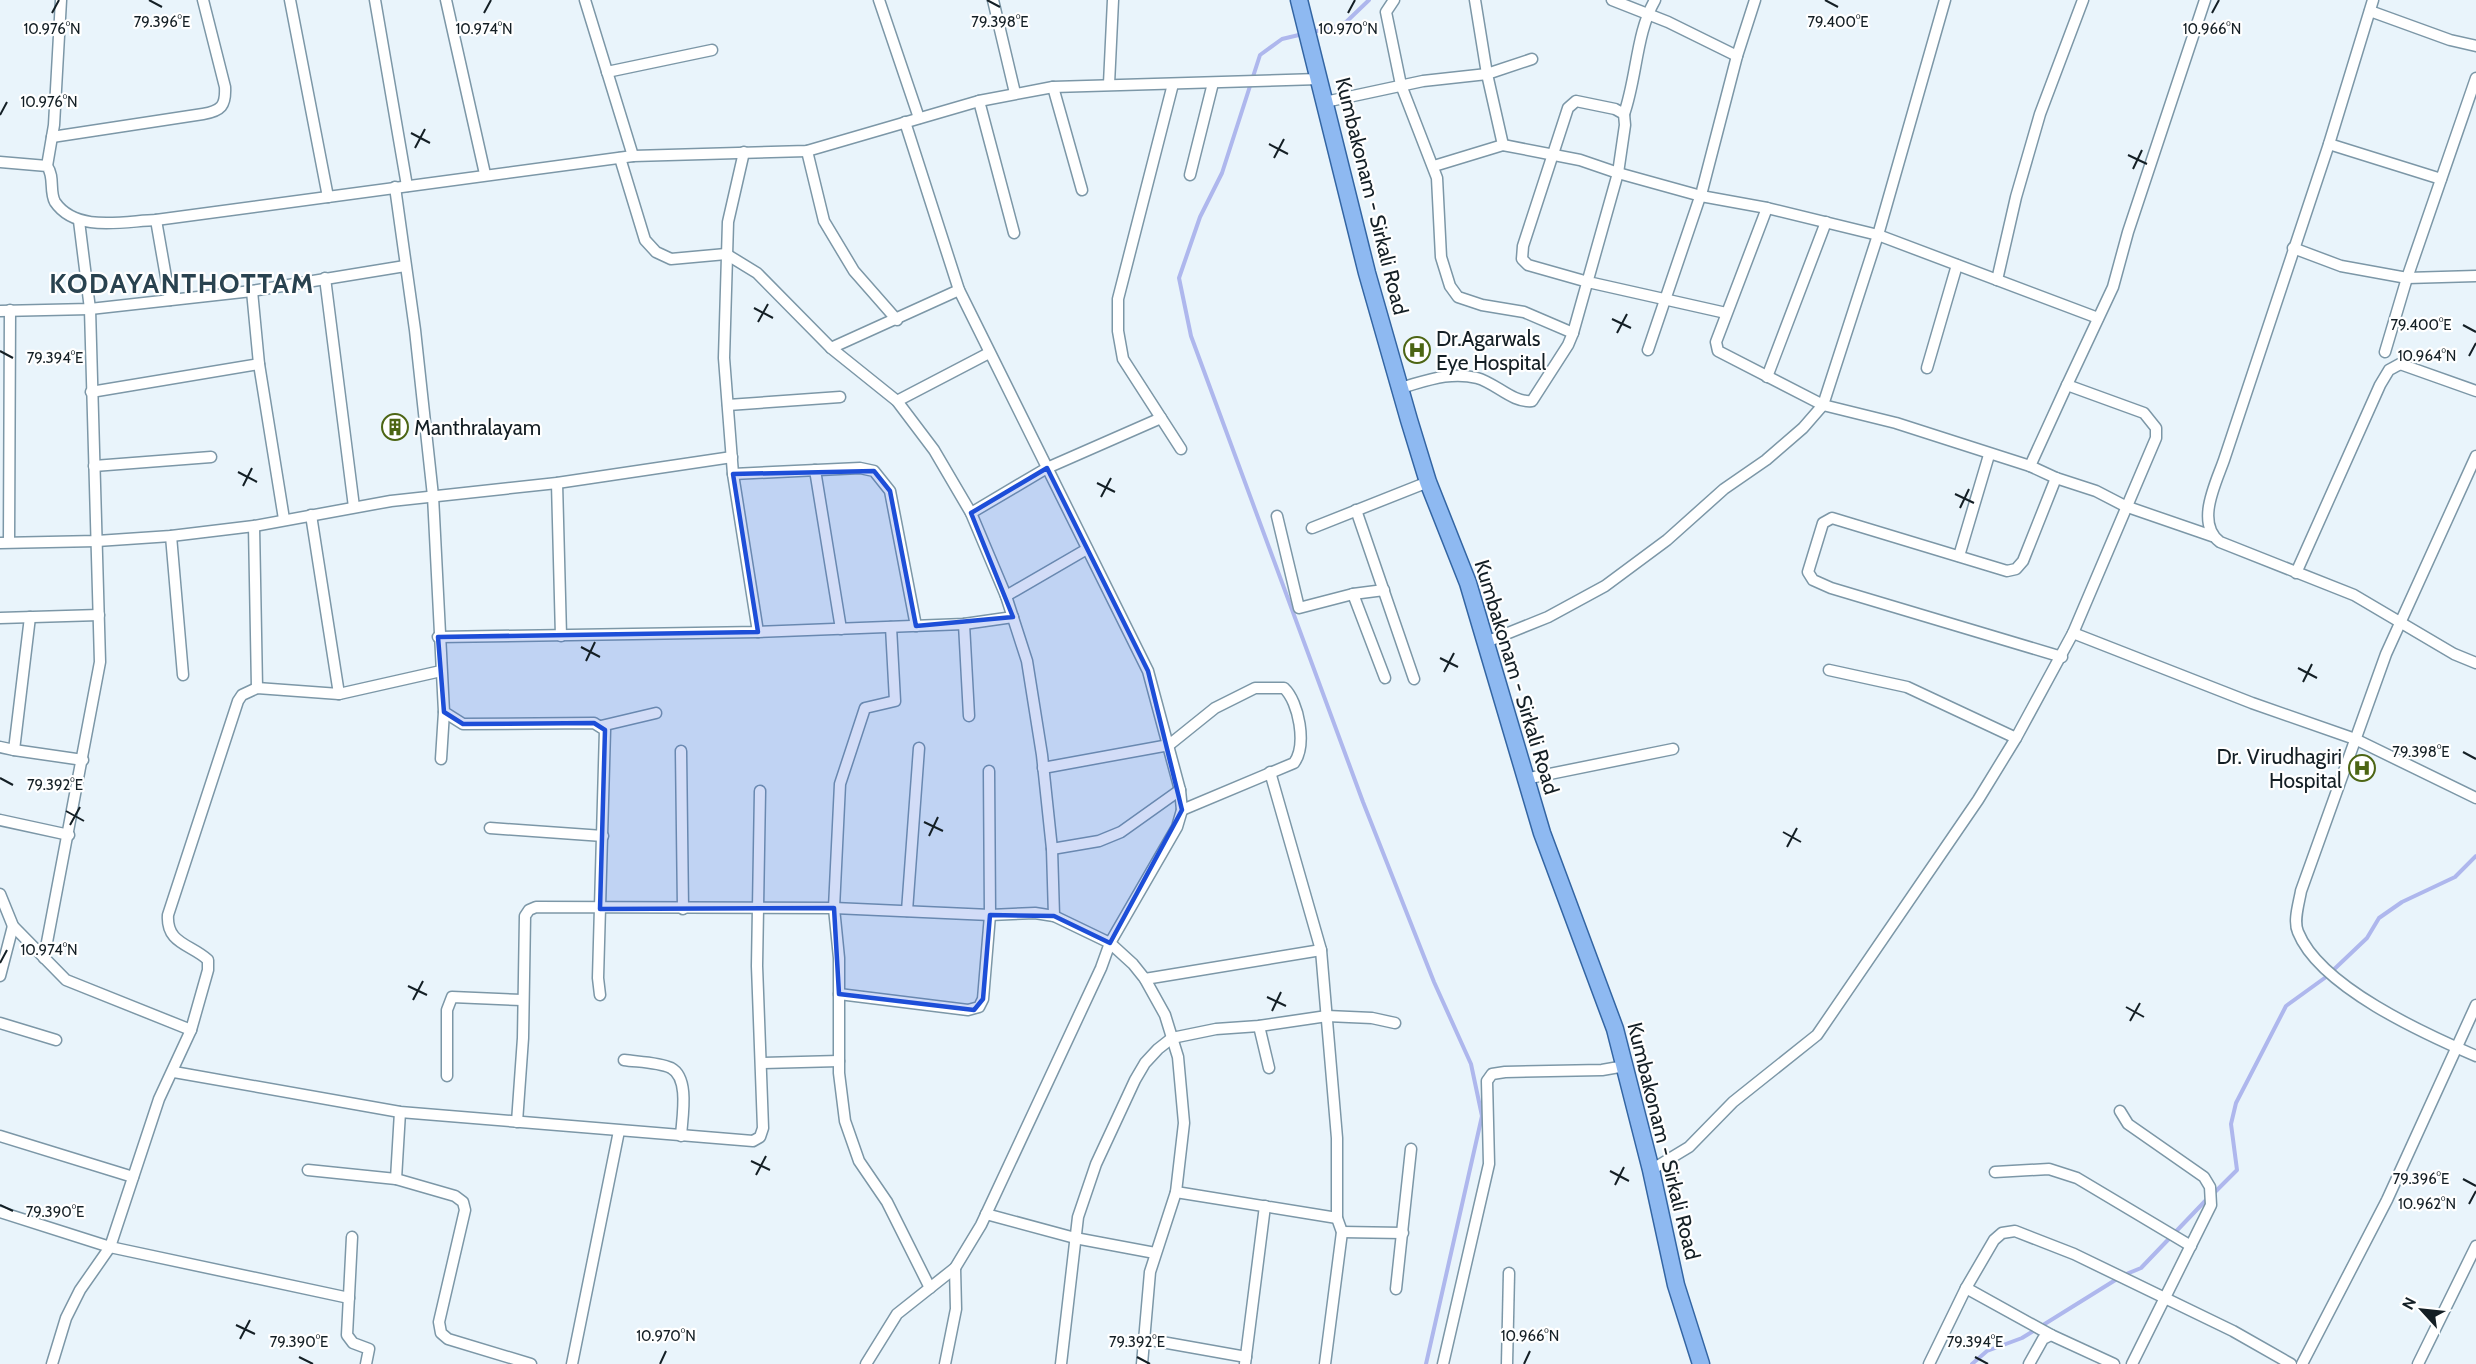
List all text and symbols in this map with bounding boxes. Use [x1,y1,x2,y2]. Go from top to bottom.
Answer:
text: 79.396°E [134,13,190,31]
text: 79.398°E [971,13,1029,31]
text: 79.400°E [1807,13,1869,31]
text: 10.976°N [23,20,81,38]
text: 10.974°N [455,20,513,38]
text: 10.970°N [1318,20,1378,38]
text: 10.966°N [2183,20,2241,38]
street label: Kumbakonam - Sirkali Road [1330,75,1414,317]
text: 10.976°N [20,93,78,111]
district label: KODAYANTHOTTAM [49,267,315,300]
text: 79.400°E [2390,316,2452,334]
place label: Dr.Agarwals Eye Hospital [1436,326,1546,375]
hospital icon: Dr.Agarwals Eye Hospital [1402,335,1432,365]
text: 10.964°N [2398,347,2456,365]
text: 79.394°E [27,349,83,367]
building icon: Manthralayam [380,412,410,442]
place label: Manthralayam [414,415,541,440]
street label: Kumbakonam - Sirkali Road [1469,557,1565,797]
text: 79.398°E [2392,743,2450,761]
place label: Dr. Virudhagiri Hospital [2216,744,2342,793]
hospital icon: Dr. Virudhagiri Hospital [2347,753,2377,783]
text: 79.392°E [27,776,83,794]
text: 10.974°N [20,941,78,959]
street label: Kumbakonam - Sirkali Road [1622,1020,1706,1262]
text: 79.396°E [2393,1170,2449,1188]
text: 10.962°N [2398,1195,2456,1213]
text: 79.390°E [26,1203,84,1221]
north arrow [2392,1280,2452,1340]
text: N [2398,1294,2420,1313]
text: 10.970°N [636,1327,696,1345]
text: 10.966°N [1501,1327,1559,1345]
text: 79.390°E [270,1333,328,1351]
text: 79.392°E [1109,1333,1165,1351]
text: 79.394°E [1947,1333,2003,1351]

